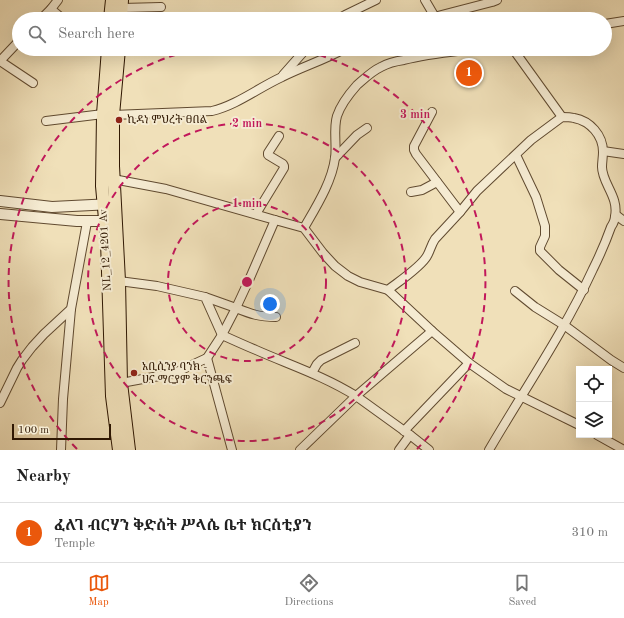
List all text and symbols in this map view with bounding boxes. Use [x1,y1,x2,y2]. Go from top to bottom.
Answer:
search box [12,12,612,56]
icon: search [26,23,48,45]
text: Search here [58,27,135,42]
pin: 1 [456,58,482,88]
text: 3 min [400,109,430,121]
place label: ኪዳነ ምህረት ፀበል [127,113,208,126]
marker: ኪዳነ ምህረት ፀበል [114,115,124,125]
text: 2 min [232,118,262,130]
text: 1 min [232,198,262,210]
street label: NL_12_4201 Av [98,209,114,291]
centre of rings [240,275,254,289]
your location [260,294,280,314]
place label: አቢሲንያ ባንክ - ሀና ማርያም ቅርንጫፍ [142,361,232,386]
map controls [576,366,612,438]
button: locate [576,366,612,402]
marker: አቢሲንያ ባንክ - ሀና ማርያም ቅርንጫፍ [129,368,139,378]
button: layers [576,402,612,438]
scale bar [12,422,111,441]
text: 100 m [18,425,49,436]
text: Nearby [16,468,71,485]
text: ፈለገ ብርሃን ቅድስት ሥላሴ ቤተ ክርስቲያን [54,519,312,534]
text: 1 [25,526,33,539]
text: 310 m [571,526,608,539]
text: Temple [54,537,95,550]
tab: Map [88,572,110,610]
tab: Directions [285,572,333,610]
tab: Saved [508,572,536,610]

